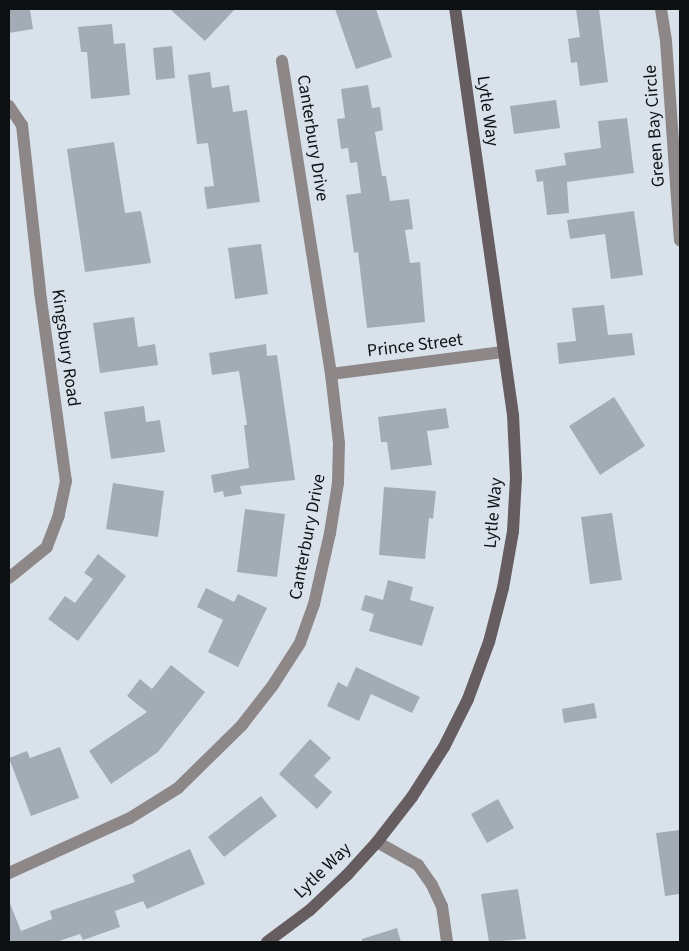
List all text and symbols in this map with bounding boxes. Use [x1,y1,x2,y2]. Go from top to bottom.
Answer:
street label: Green Bay Circle [640,64,670,188]
street label: Canterbury Drive [291,73,333,203]
street label: Lytle Way [471,74,503,148]
street label: Kingsbury Road [46,288,84,408]
street label: Prince Street [366,329,464,363]
street label: Canterbury Drive [285,472,331,602]
street label: Lytle Way [480,477,508,549]
street label: Lytle Way [290,839,356,903]

